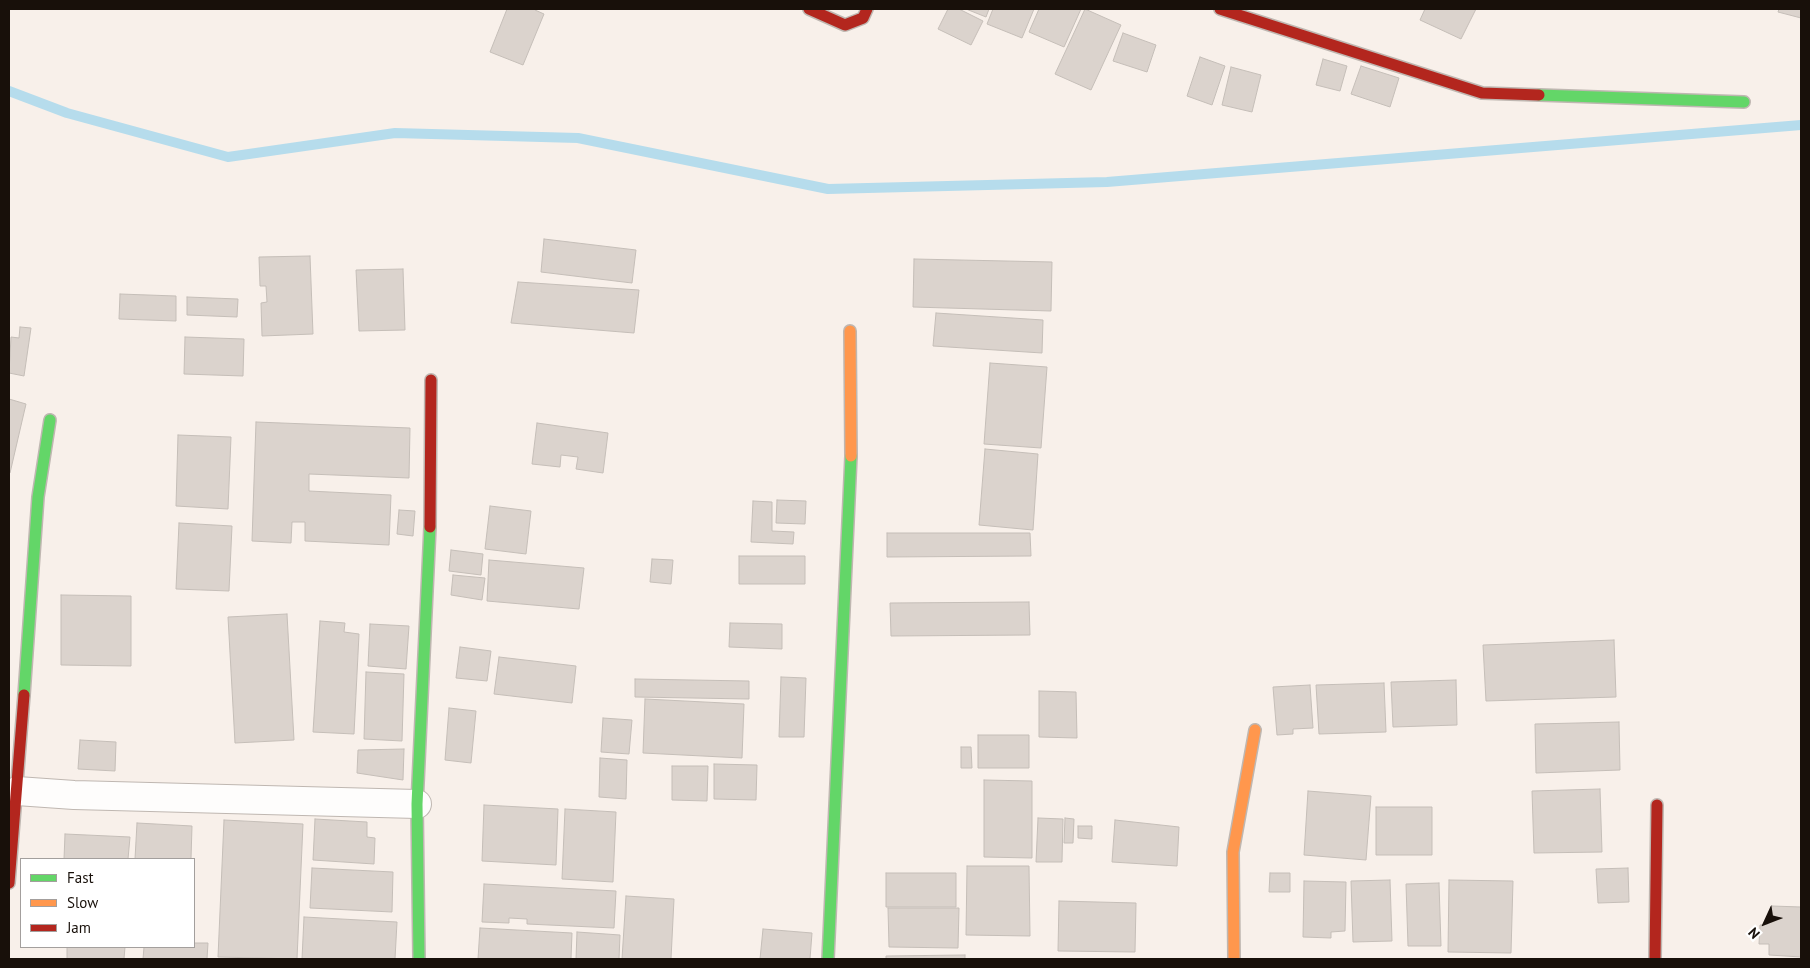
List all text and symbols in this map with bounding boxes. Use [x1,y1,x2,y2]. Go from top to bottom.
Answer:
legend [20,858,195,948]
text: Fast [67,868,94,887]
text: Slow [67,893,98,912]
north arrow [1740,898,1790,948]
text: Jam [67,918,91,937]
text: N [1744,924,1764,943]

